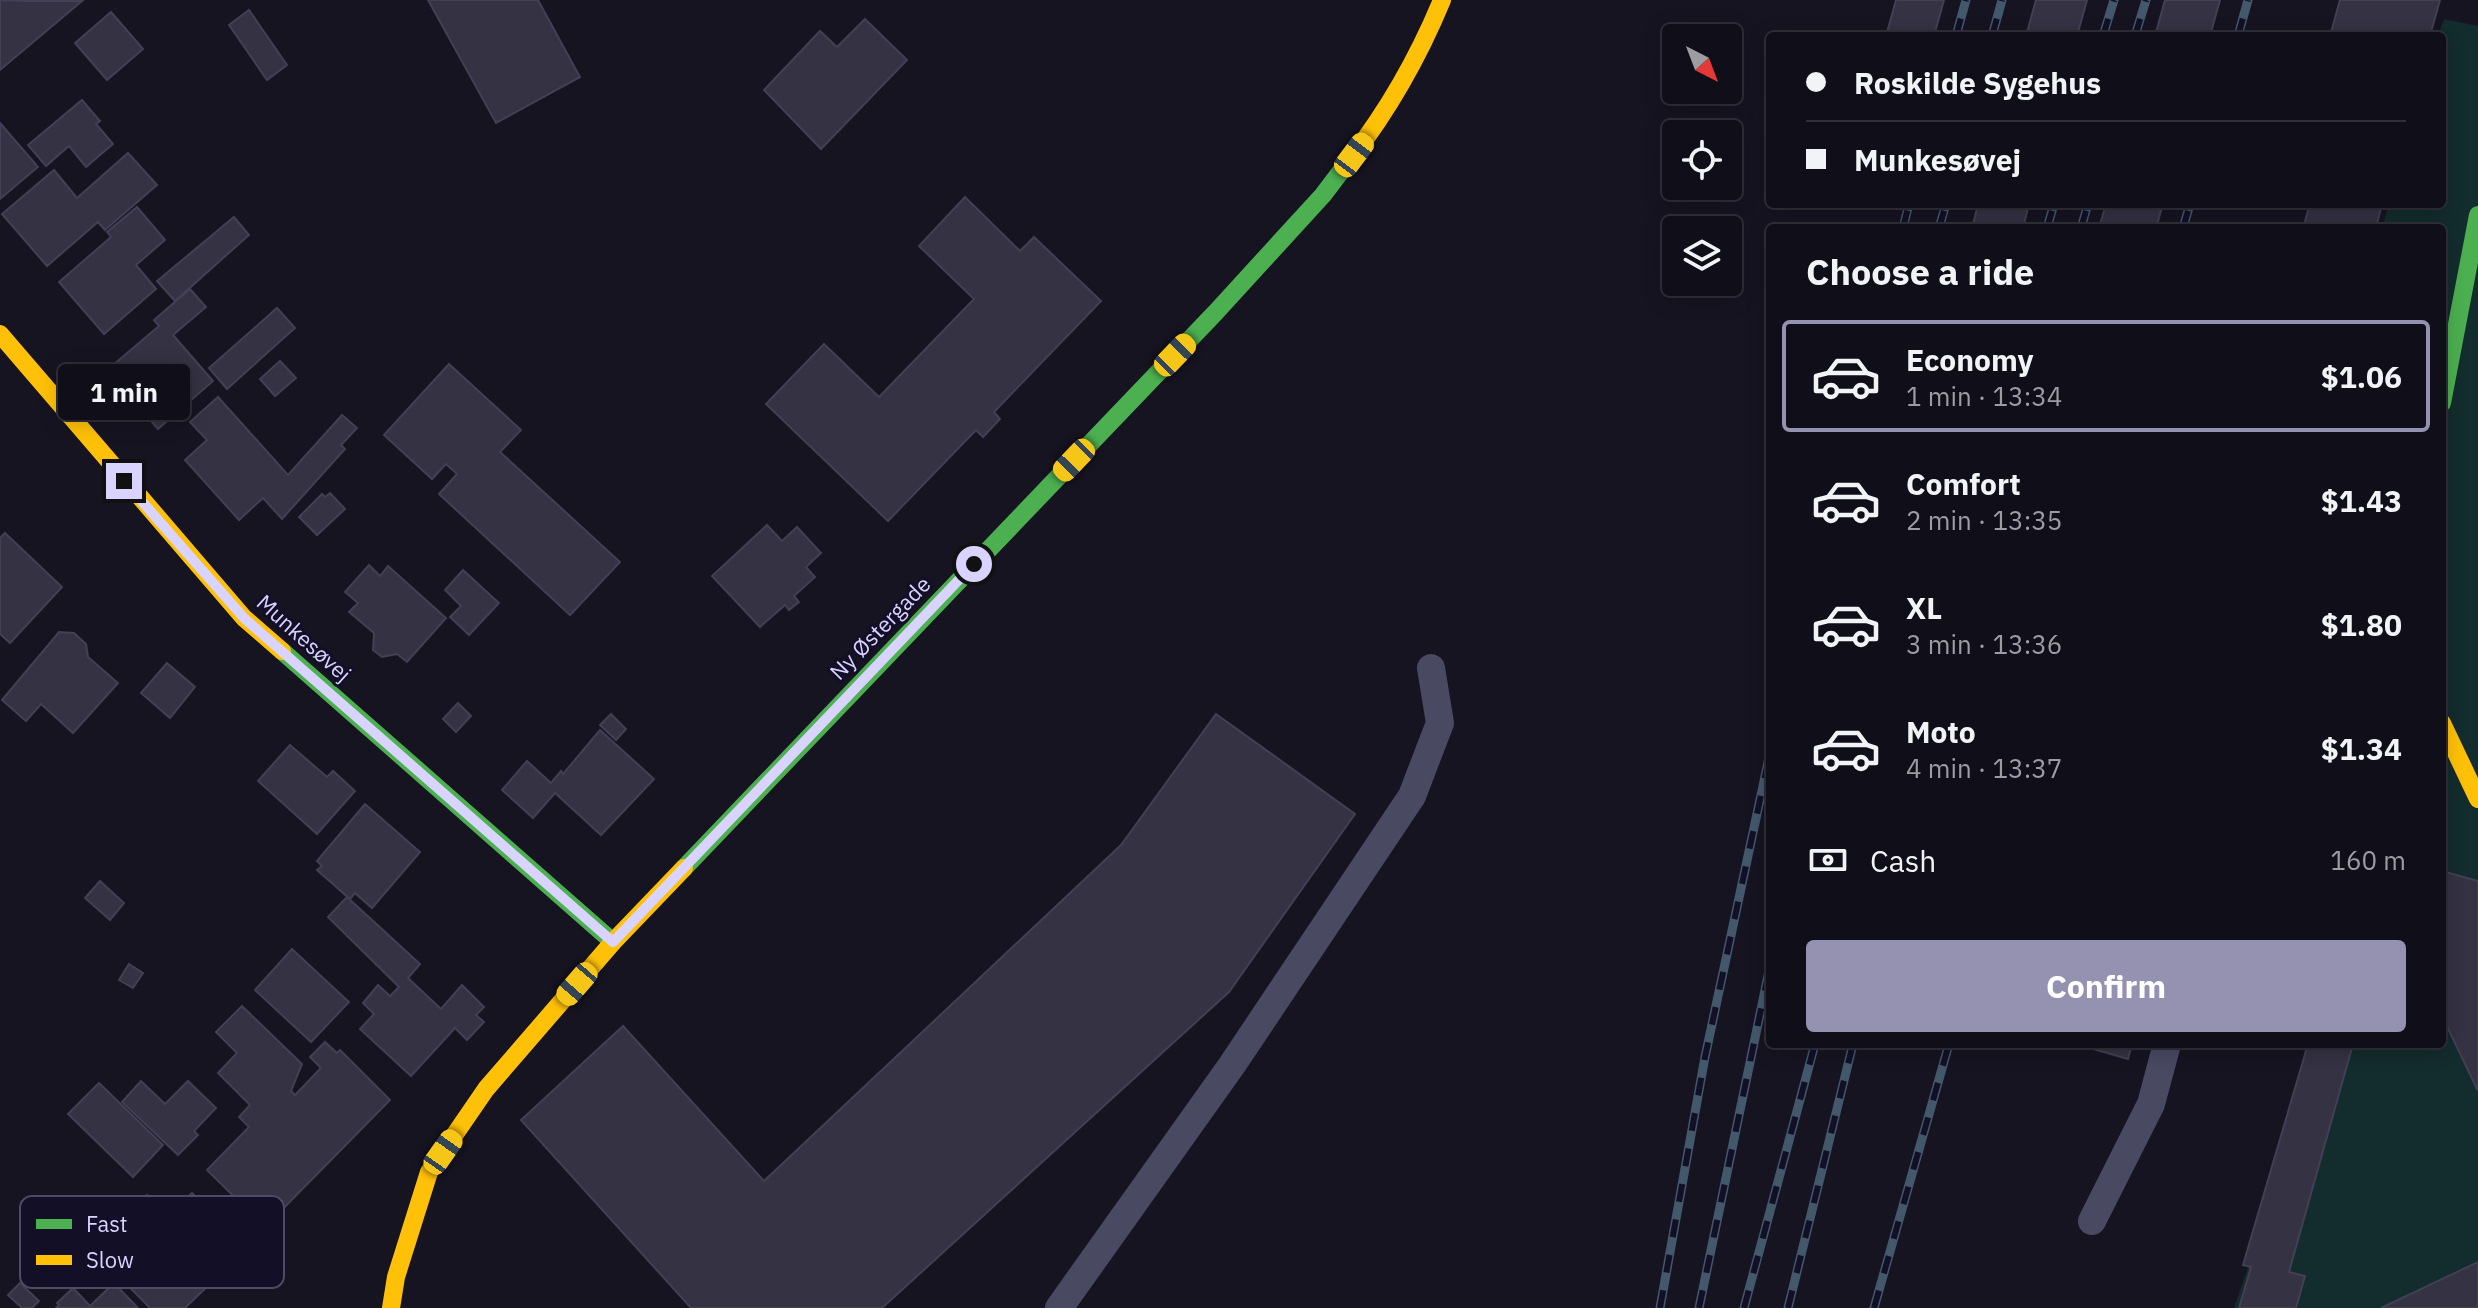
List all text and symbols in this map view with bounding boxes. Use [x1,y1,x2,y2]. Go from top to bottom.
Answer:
north arrow [1662,24,1742,104]
map controls [1662,24,1742,296]
text: Roskilde Sygehus [1854,63,2101,102]
button: locate [1662,120,1742,200]
car [1330,129,1378,181]
text: Munkesøvej [1854,140,2021,179]
button: layers [1662,216,1742,296]
text: Choose a ride [1806,248,2034,295]
car [1150,329,1200,381]
icon: car [1810,340,1882,412]
text: Economy [1906,340,2034,379]
text: $1.06 [2321,357,2402,396]
callout: 1 min [58,365,190,421]
text: 1 min [90,375,158,409]
text: 1 min · 13:34 [1906,379,2062,413]
car [1049,434,1099,486]
route end [106,463,142,499]
icon: car [1810,464,1882,536]
text: Comfort [1906,464,2021,503]
text: $1.43 [2321,481,2402,520]
text: 2 min · 13:35 [1906,503,2062,537]
route start [956,546,992,582]
street label: Ny Østergade [823,570,936,686]
street label: Munkesøvej [251,588,358,688]
icon: car [1810,588,1882,660]
text: XL [1906,588,1942,627]
text: $1.80 [2321,605,2402,644]
text: 3 min · 13:36 [1906,627,2062,661]
icon: car [1810,712,1882,784]
text: Moto [1906,712,1976,751]
text: $1.34 [2321,729,2402,768]
text: 4 min · 13:37 [1906,751,2062,785]
icon: cash [1806,838,1850,882]
text: Cash [1870,841,1936,880]
text: 160 m [2330,843,2406,877]
button: Confirm [1806,940,2406,1032]
car [552,958,602,1010]
car [419,1125,467,1179]
legend [20,1196,284,1288]
text: Fast [86,1209,127,1238]
text: Slow [86,1245,134,1274]

